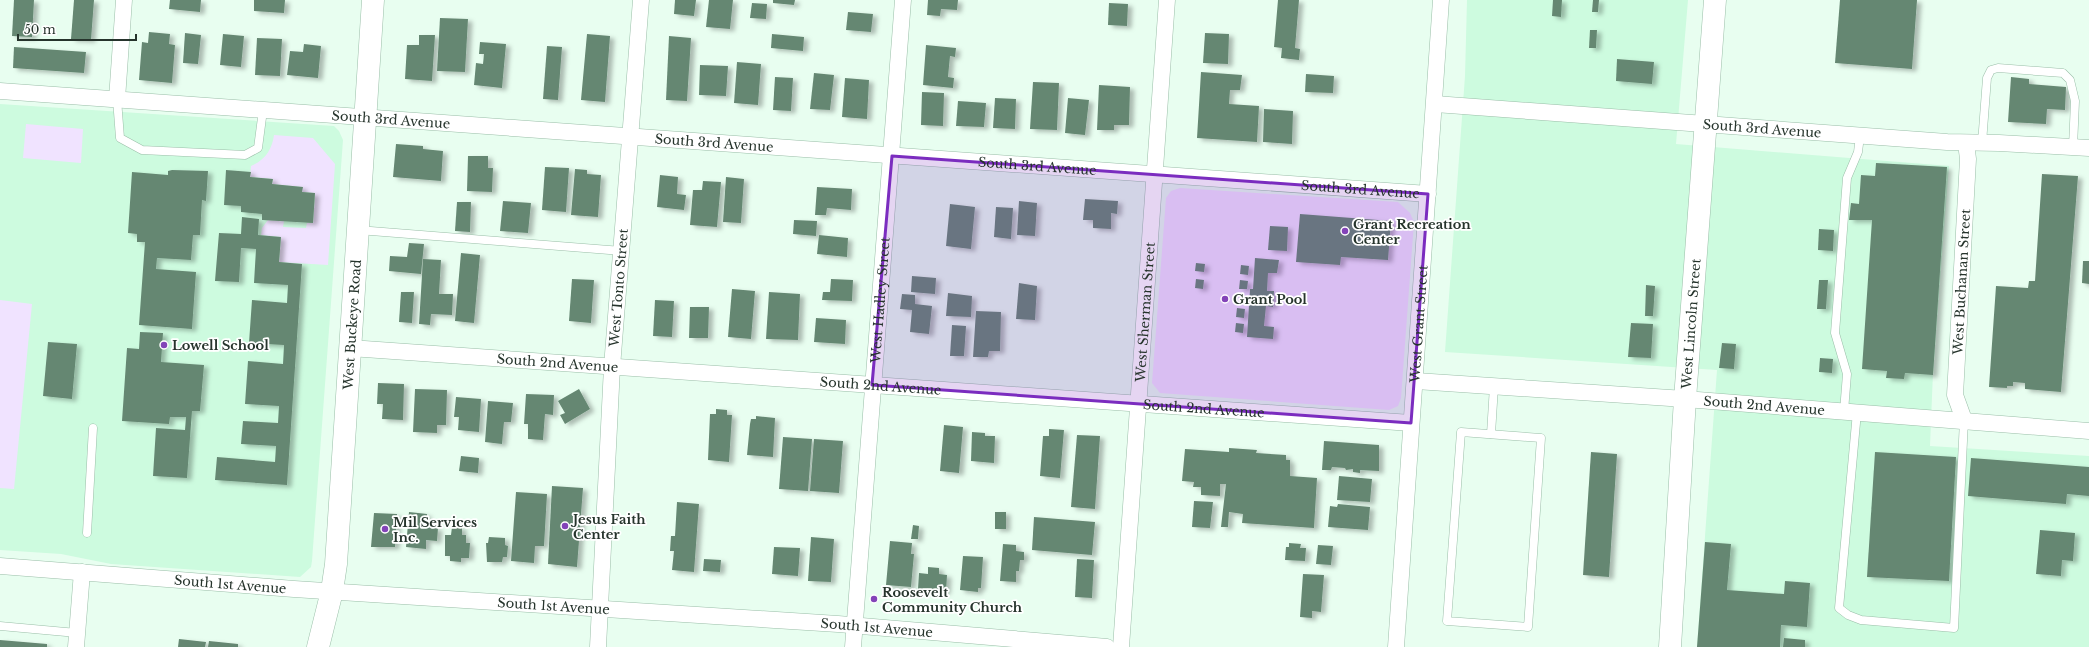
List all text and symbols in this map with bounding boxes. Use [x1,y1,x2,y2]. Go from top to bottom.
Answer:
scale bar [18,16,136,42]
text: 50 m [24,22,56,37]
street label: South 3rd Avenue [331,107,451,132]
street label: South 3rd Avenue [1702,116,1822,142]
street label: South 3rd Avenue [654,130,774,156]
street label: South 3rd Avenue [977,154,1097,179]
street label: South 3rd Avenue [1301,177,1420,202]
street label: West Buchanan Street [1949,208,1974,356]
place label: Grant Recreation Center [1353,216,1471,248]
marker: Grant Recreation Center [1340,226,1350,236]
street label: West Tonto Street [606,228,632,348]
street label: West Hadley Street [867,236,894,365]
street label: West Sherman Street [1132,241,1159,383]
street label: West Lincoln Street [1678,258,1705,391]
street label: West Buckeye Road [339,259,365,391]
street label: West Grant Street [1406,264,1432,384]
place label: Grant Pool [1233,291,1307,308]
marker: Grant Pool [1220,294,1230,304]
place label: Lowell School [172,337,269,354]
marker: Lowell School [159,340,169,350]
street label: South 2nd Avenue [496,350,619,376]
street label: South 2nd Avenue [819,373,942,399]
street label: South 2nd Avenue [1703,392,1825,419]
street label: South 2nd Avenue [1143,396,1265,422]
place label: Jesus Faith Center [570,511,646,543]
place label: Mil Services Inc. [393,514,477,546]
marker: Jesus Faith Center [560,521,570,531]
marker: Mil Services Inc. [380,524,390,534]
street label: South 1st Avenue [173,572,287,597]
place label: Roosevelt Community Church [882,584,1023,616]
street label: South 1st Avenue [497,594,610,618]
marker: Roosevelt Community Church [869,594,879,604]
street label: South 1st Avenue [820,615,934,641]

